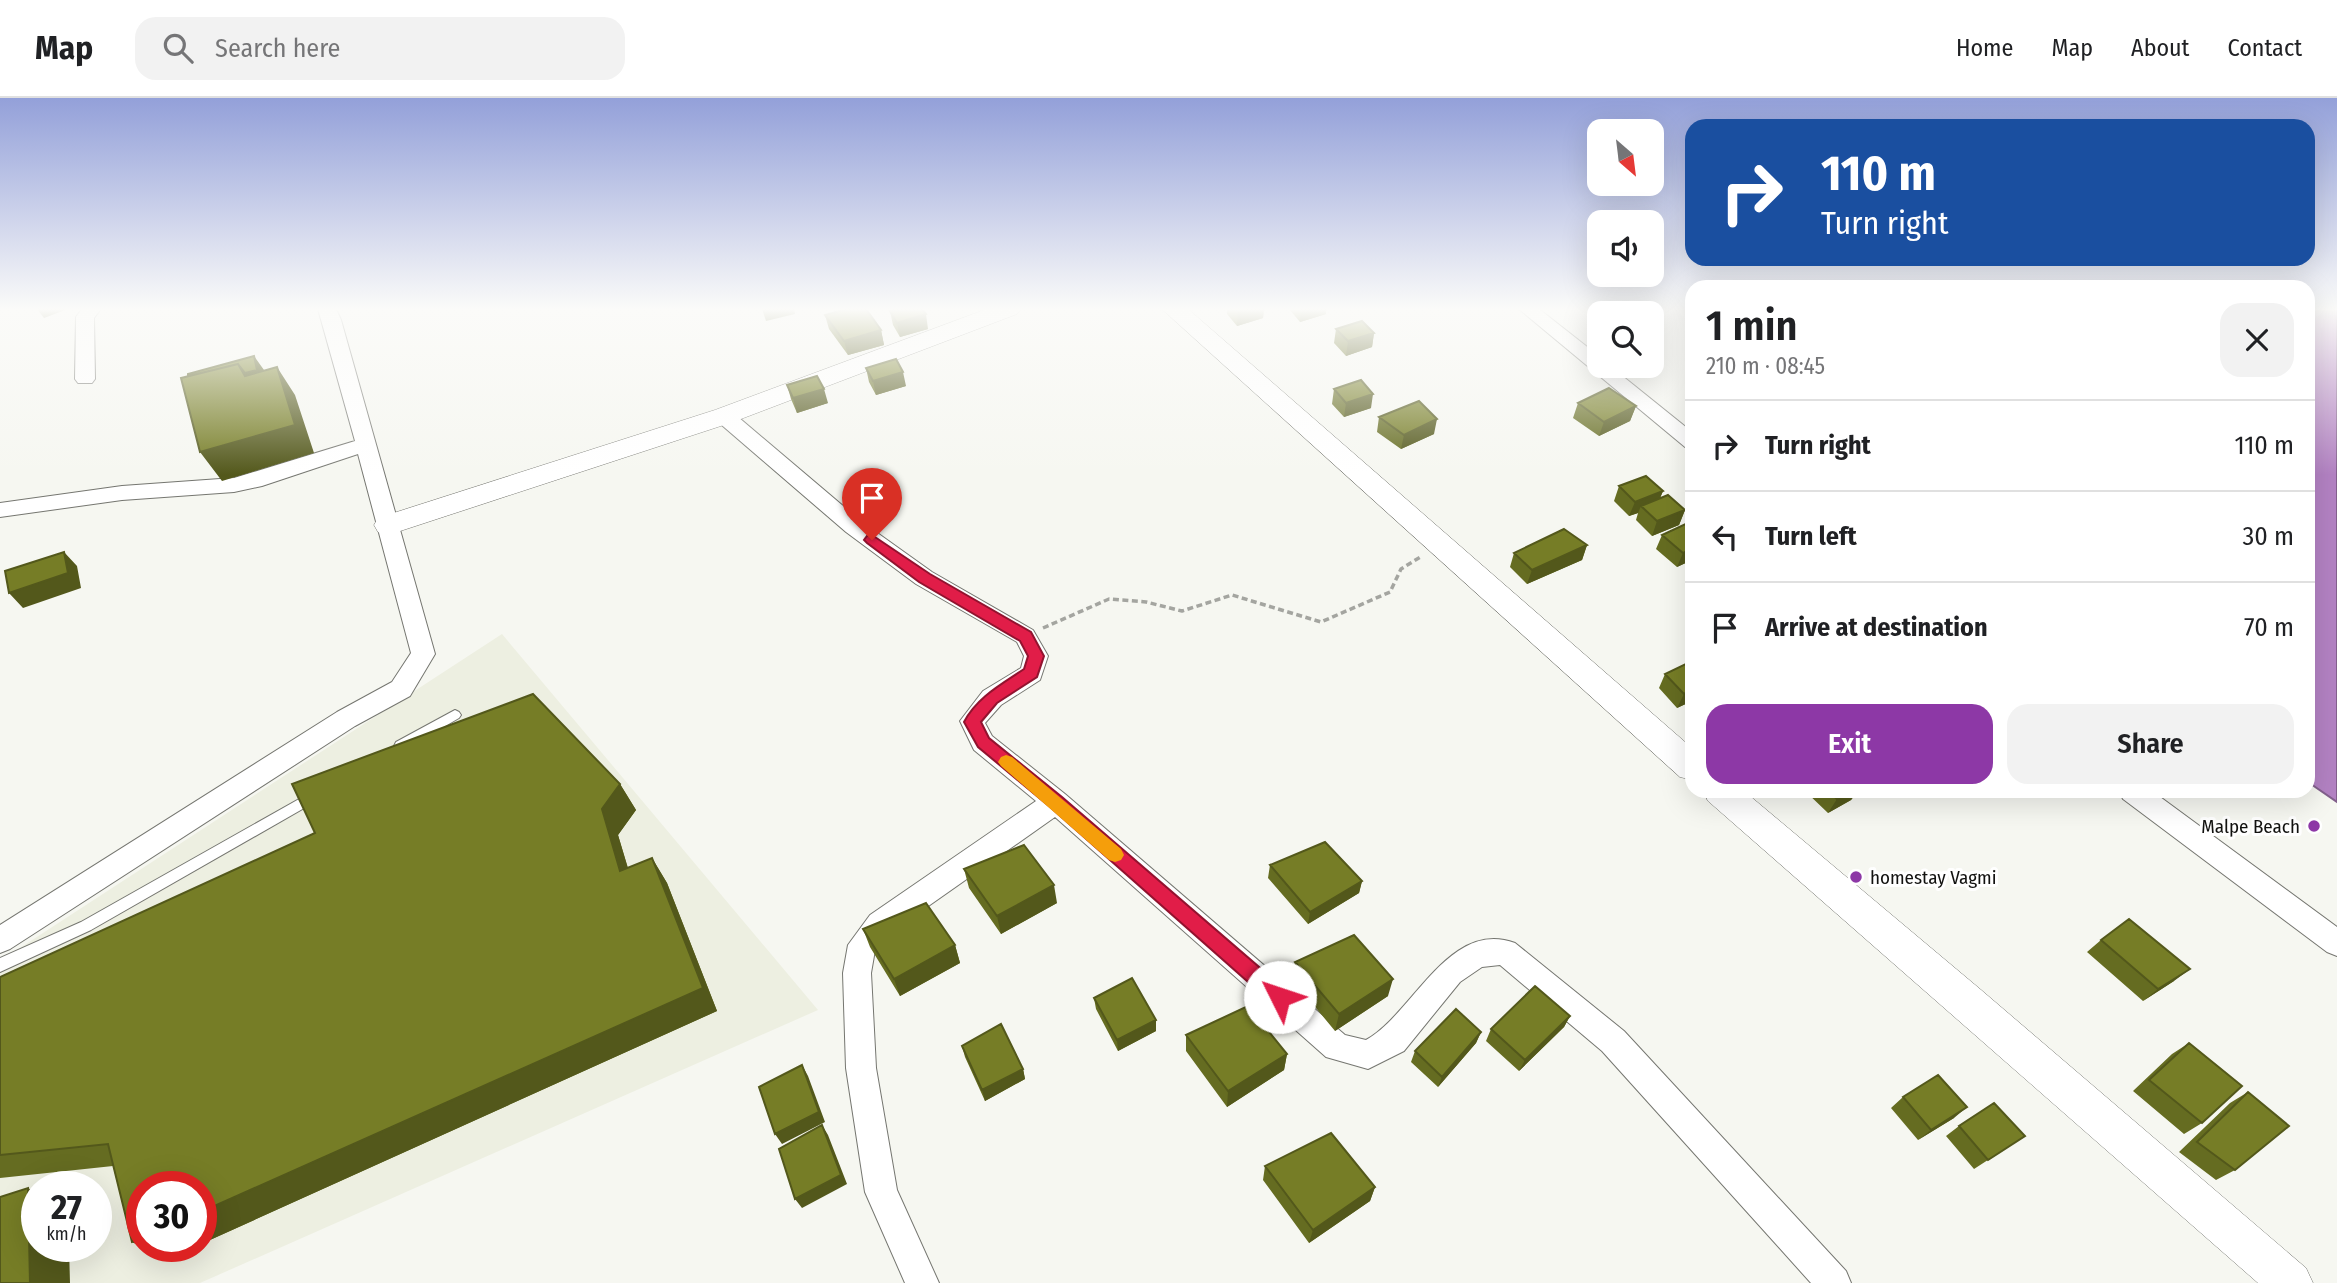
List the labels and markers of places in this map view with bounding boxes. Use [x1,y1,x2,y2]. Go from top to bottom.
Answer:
pin [842,468,902,540]
place label: Malpe Beach [2201,815,2300,838]
marker: Malpe Beach [2306,818,2322,834]
place label: homestay Vagmi [1870,866,1997,889]
marker: homestay Vagmi [1848,869,1864,885]

